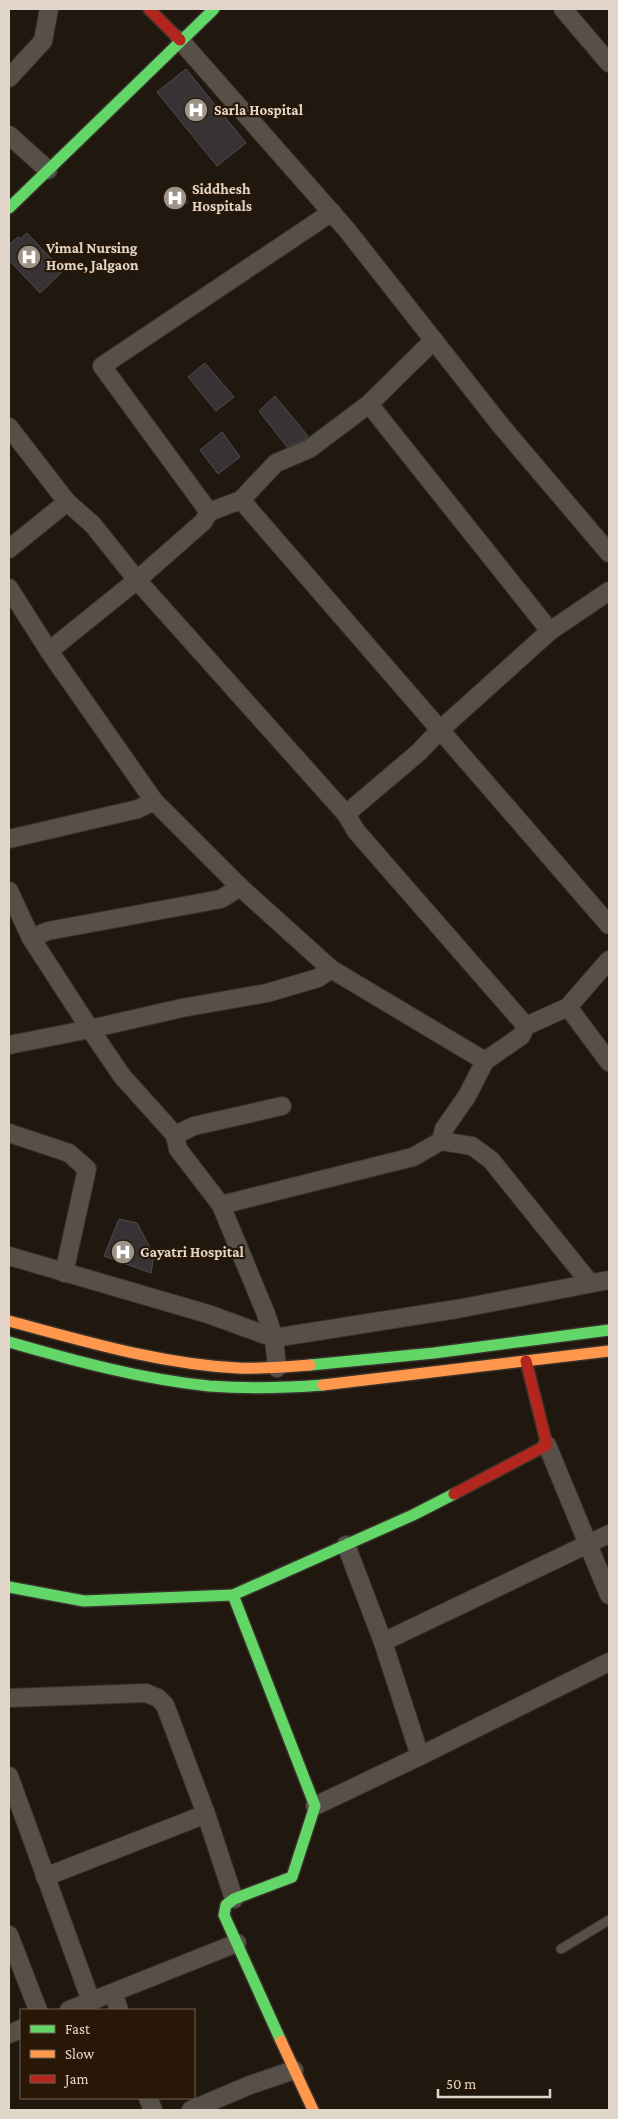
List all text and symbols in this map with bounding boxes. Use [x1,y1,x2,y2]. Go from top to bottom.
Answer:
hospital icon: Sarla Hospital [183,97,209,123]
place label: Sarla Hospital [214,102,304,118]
place label: Siddhesh Hospitals [192,181,252,214]
hospital icon: Siddhesh Hospitals [162,185,188,211]
place label: Vimal Nursing Home, Jalgaon [45,240,139,273]
hospital icon: Vimal Nursing Home, Jalgaon [16,244,42,270]
hospital icon: Gayatri Hospital [110,1239,136,1265]
place label: Gayatri Hospital [140,1244,244,1260]
legend [20,2009,195,2099]
text: Fast [65,2021,91,2037]
text: Slow [65,2046,95,2062]
scale bar [438,2066,550,2098]
text: Jam [63,2071,88,2088]
text: 50 m [446,2076,476,2092]

